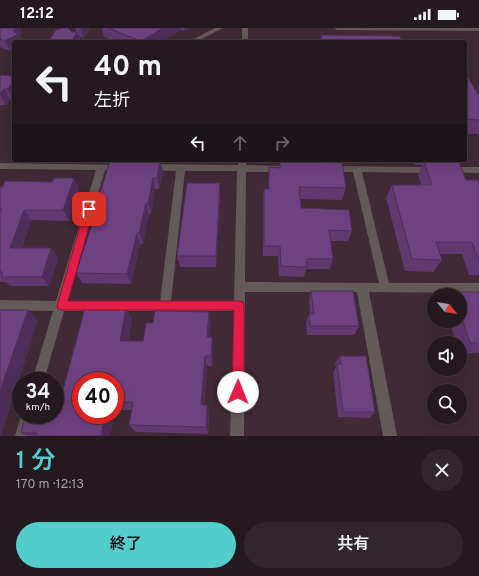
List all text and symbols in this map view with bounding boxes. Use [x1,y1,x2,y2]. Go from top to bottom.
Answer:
text: 12:12 [20,5,54,24]
text: 40 m [94,50,162,86]
icon: left [28,56,80,108]
text: 左折 [94,90,130,113]
icon: left [187,132,209,154]
icon: ahead [229,132,251,154]
icon: right [271,132,293,154]
pin [72,192,106,226]
icon: arrive [78,198,100,220]
north arrow [427,288,467,328]
map controls [427,288,467,424]
button: sound [427,336,467,376]
position arrow [217,371,259,413]
speed limit sign: 40 [72,372,124,424]
text: 34 [26,380,50,406]
button: search [427,384,467,424]
text: km/h [26,401,50,414]
text: 1 分 [16,447,55,477]
button: close [421,449,463,491]
text: 170 m · 12:13 [16,477,84,493]
button: 終了 [16,522,236,568]
button: 共有 [244,522,463,568]

